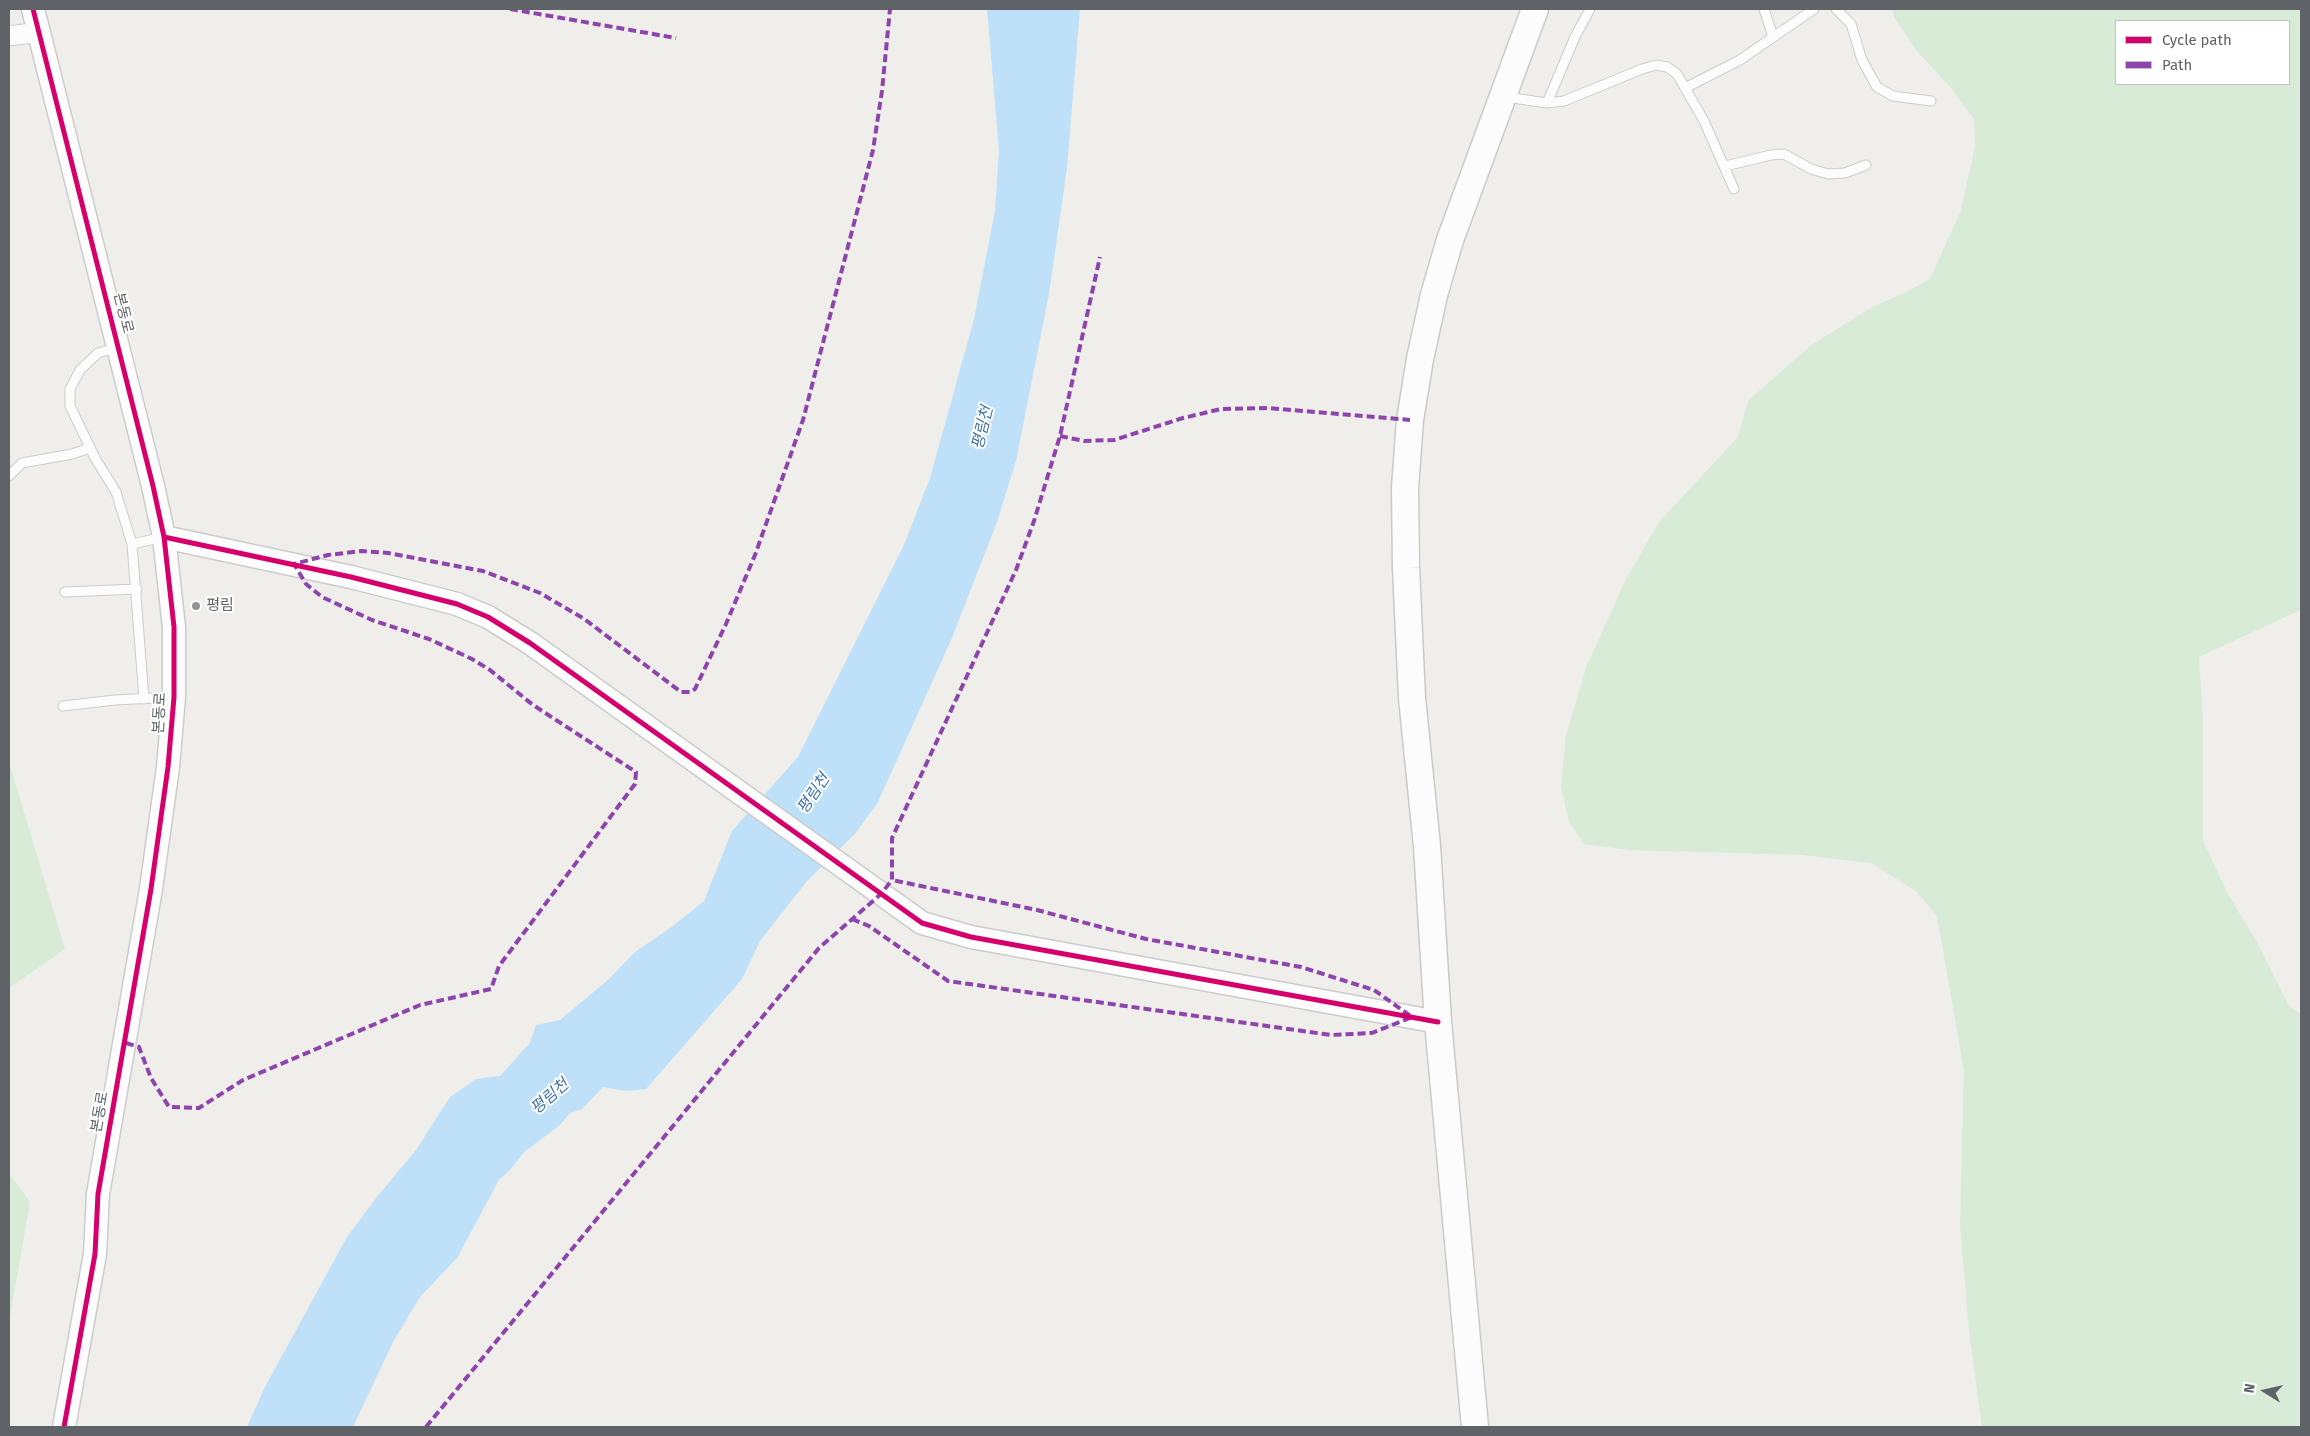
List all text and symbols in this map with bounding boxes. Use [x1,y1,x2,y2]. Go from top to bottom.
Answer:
legend [2115,20,2290,85]
text: Cycle path [2162,31,2232,49]
text: Path [2162,56,2192,74]
street label: 본동로 [109,291,137,335]
water label: 평림천 [968,404,998,452]
place label: 평림 [206,597,234,615]
marker: 평림 [190,600,202,612]
street label: 본동로 [150,692,170,734]
water label: 평림천 [794,770,834,818]
water label: 평림천 [527,1075,573,1119]
street label: 본동로 [88,1090,112,1134]
north arrow [2240,1366,2290,1416]
text: N [2241,1382,2259,1394]

